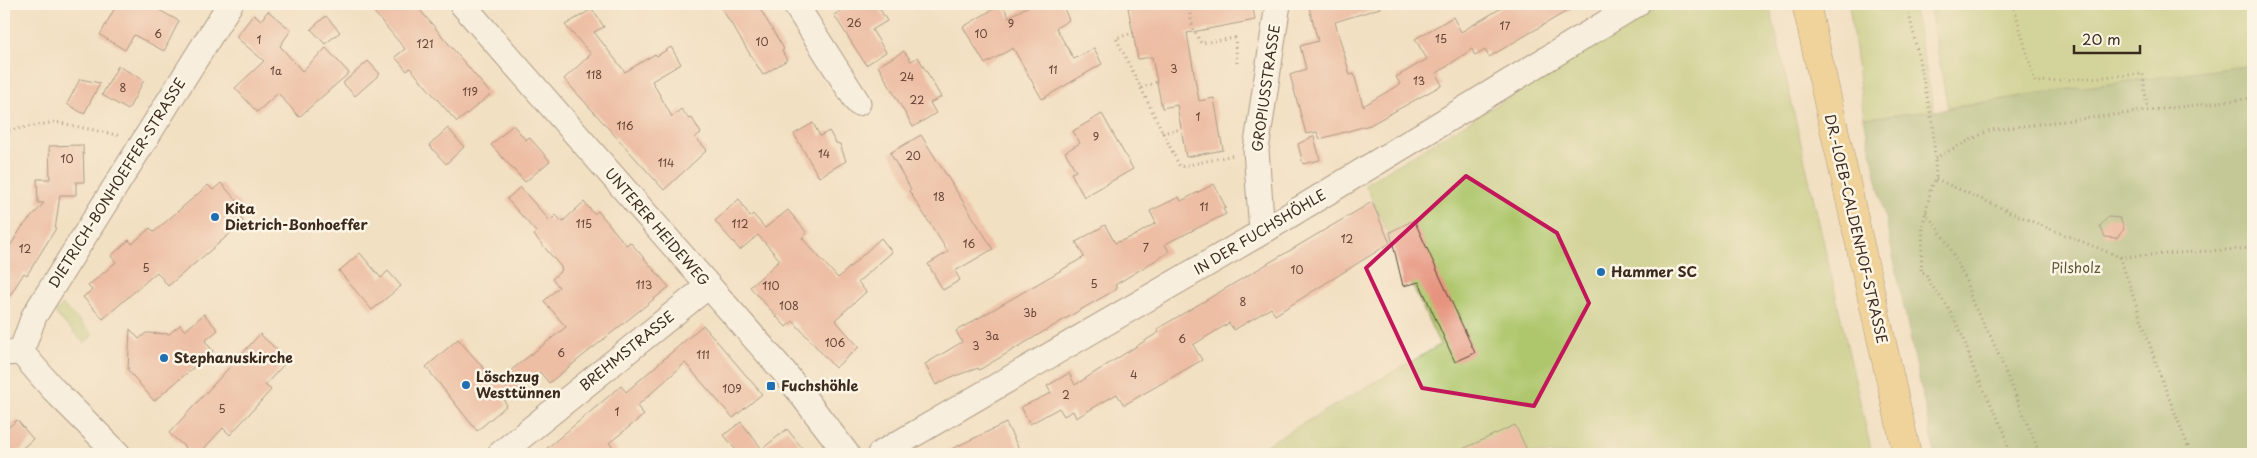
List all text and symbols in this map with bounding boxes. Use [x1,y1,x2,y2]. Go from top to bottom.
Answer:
house number: 26 [846,14,862,31]
house number: 9 [1008,15,1014,32]
house number: 17 [1500,17,1511,34]
scale bar [2074,22,2141,54]
street label: GROPIUSSTRASSE [1246,23,1285,153]
house number: 6 [154,25,162,42]
house number: 10 [975,25,987,42]
text: 20 m [2082,27,2121,50]
house number: 15 [1435,30,1447,47]
house number: 1 [257,31,262,48]
house number: 10 [756,33,768,50]
house number: 121 [417,35,433,52]
house number: 3 [1170,60,1178,77]
house number: 11 [1048,61,1058,78]
house number: 1a [270,62,282,79]
house number: 118 [586,66,602,83]
house number: 24 [900,68,914,85]
house number: 13 [1413,72,1425,89]
street label: DIETRICH-BONHOEFFER-STRASSE [43,74,190,292]
house number: 8 [120,79,127,96]
house number: 119 [462,83,478,100]
house number: 22 [910,91,924,108]
house number: 1 [1196,108,1201,125]
street label: DR.-LOEB-CALDENHOF-STRASSE [1820,112,1893,346]
house number: 116 [617,117,634,134]
house number: 9 [1093,128,1099,145]
house number: 14 [818,145,830,162]
house number: 20 [905,147,921,164]
house number: 10 [61,150,73,167]
house number: 114 [658,154,674,171]
street label: UNTERER HEIDEWEG [600,163,715,290]
street label: IN DER FUCHSHÖHLE [1190,184,1330,280]
house number: 18 [933,188,945,205]
place label: Kita Dietrich-Bonhoeffer [225,198,368,235]
house number: 11 [1199,198,1209,215]
marker: Kita Dietrich-Bonhoeffer [209,211,221,223]
house number: 115 [576,215,592,232]
house number: 112 [731,215,749,232]
house number: 12 [1341,230,1354,247]
house number: 16 [963,235,976,252]
house number: 7 [1143,239,1149,256]
house number: 12 [19,240,32,257]
park label: Pilsholz [2051,257,2101,278]
house number: 5 [142,259,150,276]
house number: 10 [1291,261,1303,278]
place label: Hammer SC [1611,261,1697,282]
marker: Hammer SC [1595,266,1607,278]
house number: 5 [1090,275,1098,292]
house number: 113 [636,276,652,293]
house number: 110 [762,277,780,294]
house number: 8 [1240,293,1247,310]
house number: 108 [779,297,799,314]
house number: 3b [1023,304,1037,321]
street label: BREHMSTRASSE [575,306,679,396]
house number: 3a [985,327,999,344]
house number: 6 [1178,330,1186,347]
house number: 106 [825,334,846,351]
house number: 3 [972,337,980,354]
house number: 6 [557,344,565,361]
house number: 111 [696,346,710,363]
place label: Stephanuskirche [174,347,293,368]
marker: Stephanuskirche [158,352,170,364]
place label: Löschzug Westtünnen [476,366,561,403]
house number: 4 [1130,366,1138,383]
place label: Fuchshöhle [781,375,859,396]
marker: Löschzug Westtünnen [460,379,472,391]
house number: 109 [722,380,742,397]
marker: Fuchshöhle [765,380,777,392]
house number: 2 [1062,386,1070,403]
house number: 5 [218,400,226,417]
house number: 1 [615,403,620,420]

